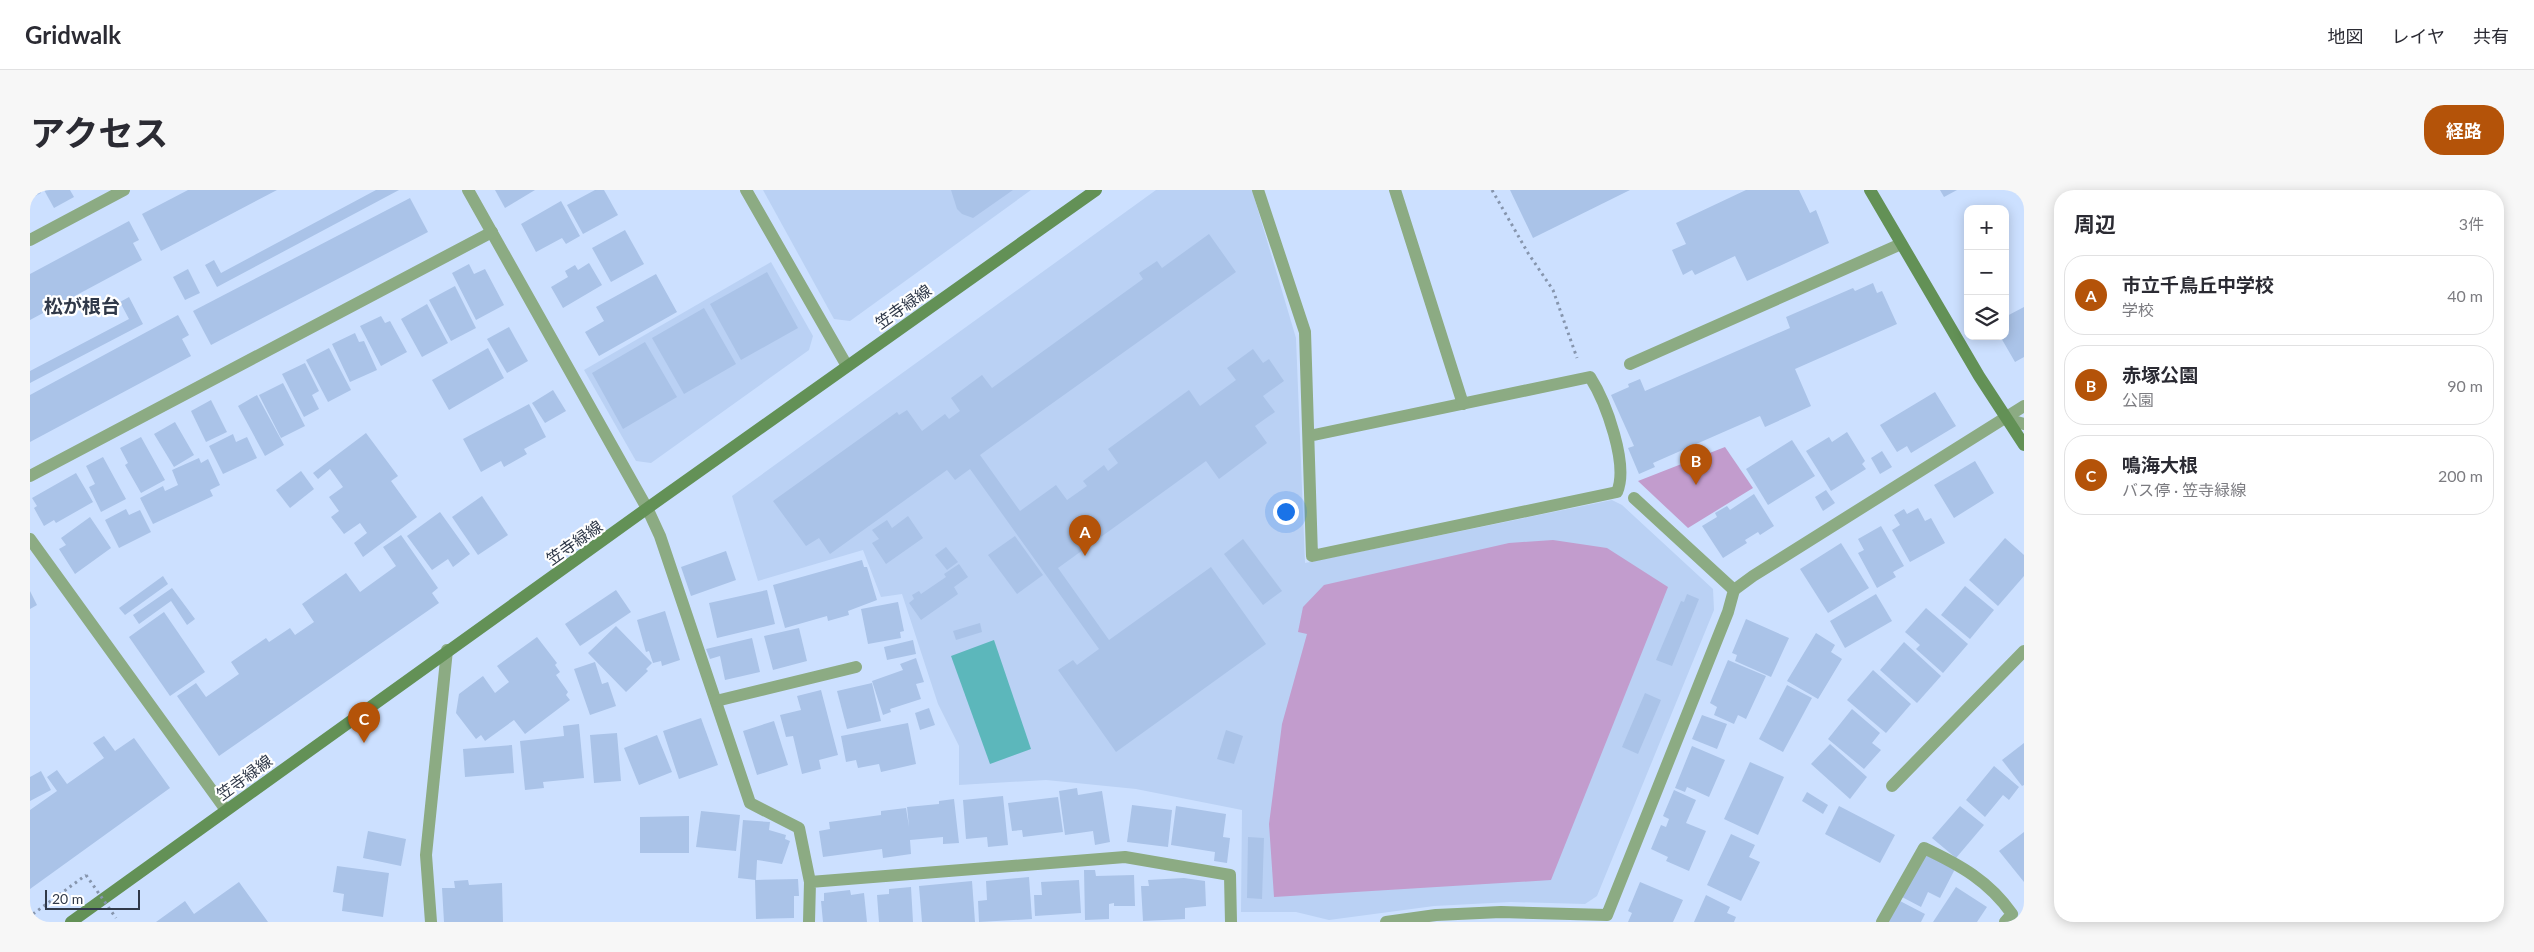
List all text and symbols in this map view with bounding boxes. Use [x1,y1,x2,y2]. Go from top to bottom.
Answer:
text: Gridwalk [25,20,121,49]
text: 地図 [2328,25,2364,47]
text: レイヤ [2392,25,2445,47]
text: 共有 [2473,25,2509,47]
button: 経路 [2424,105,2504,155]
text: アクセス [30,111,168,153]
map controls [1964,205,2009,340]
button: + [1964,205,2009,250]
text: 周辺 [2074,211,2116,236]
text: 3件 [2459,214,2484,233]
button: − [1964,250,2009,295]
text: 市立千鳥丘中学校 [2122,273,2274,296]
street label: 笠寺緑線 [871,280,935,332]
text: A [2085,286,2097,305]
text: 40 m [2447,286,2483,305]
district label: 松が根台 [44,294,120,317]
button: layers [1964,295,2009,340]
text: 学校 [2122,300,2154,319]
text: 赤塚公園 [2122,363,2198,386]
text: B [2086,376,2096,395]
text: 90 m [2447,376,2483,395]
text: 公園 [2122,390,2154,409]
pin: B [1680,444,1712,485]
text: 鳴海大根 [2122,453,2198,476]
text: C [2086,466,2096,485]
text: 200 m [2438,466,2483,485]
text: バス停 · 笠寺緑線 [2122,480,2246,499]
your location [1273,499,1299,525]
pin: A [1069,515,1101,556]
street label: 笠寺緑線 [542,516,606,568]
pin: C [348,702,380,743]
street label: 笠寺緑線 [213,751,275,803]
scale bar [45,887,140,910]
text: 20 m [52,890,83,907]

